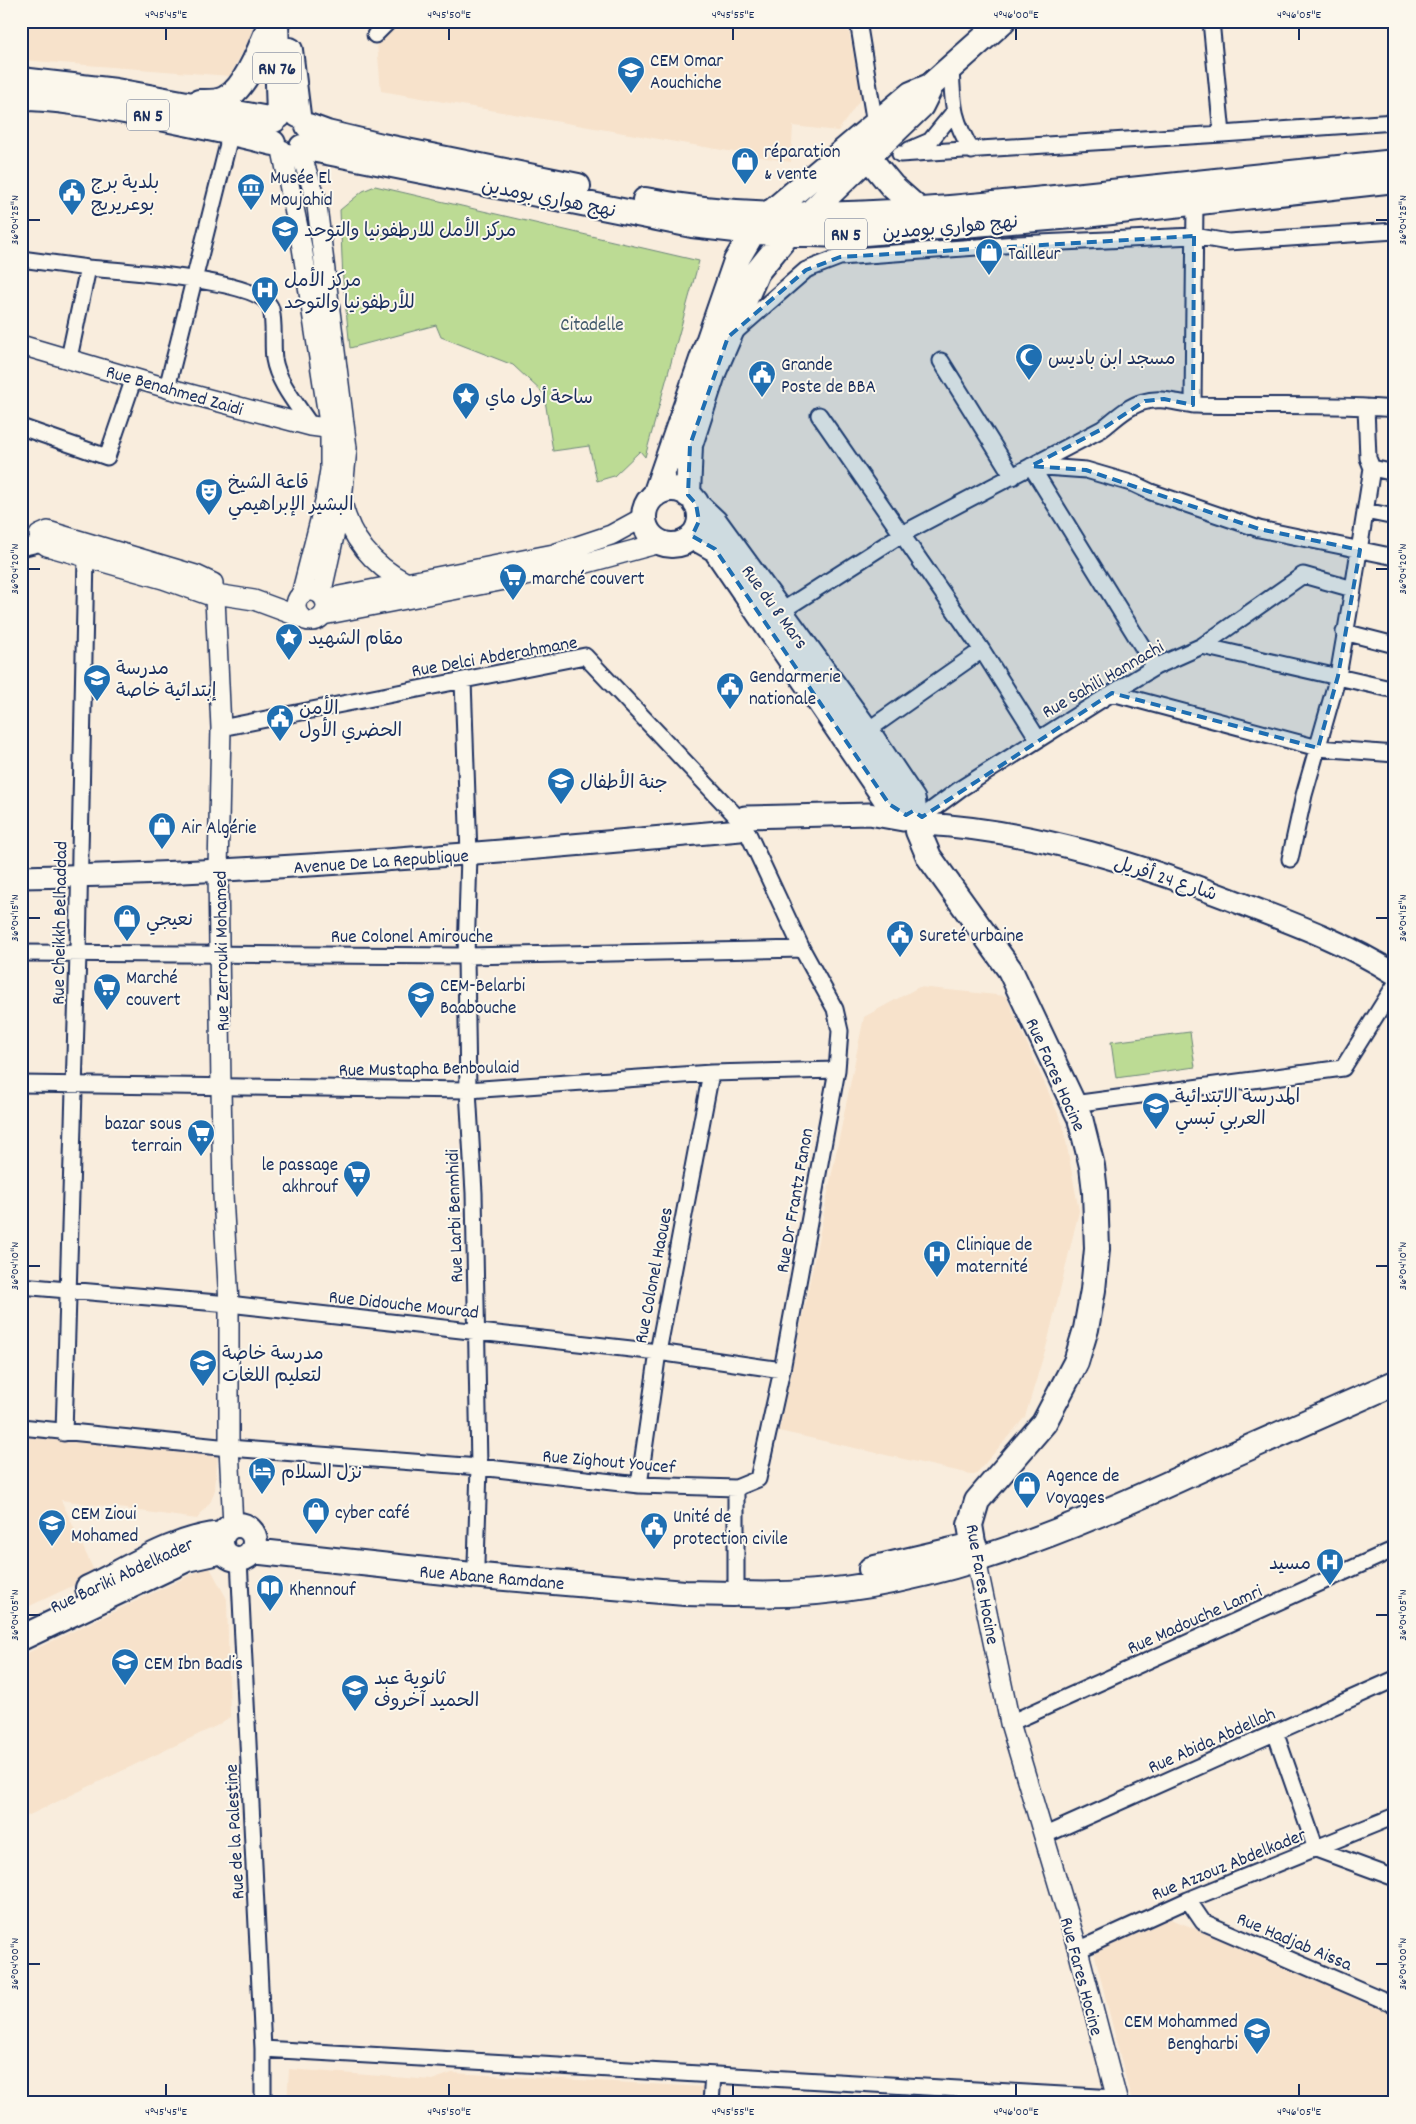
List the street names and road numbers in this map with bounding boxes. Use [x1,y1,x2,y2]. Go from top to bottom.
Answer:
road number: RN 76 [253,52,301,84]
road number: RN 5 [127,100,169,130]
street label: نهج هواري بومدين [479,174,618,227]
street label: نهج هواري بومدين [881,210,1019,249]
road number: RN 5 [825,218,867,250]
street label: Rue Benahmed Zaidi [102,360,246,425]
street label: Rue du 8 Mars [733,560,813,656]
street label: Rue Delci Abderahmane [410,631,580,686]
street label: Rue Sahili Hannachi [1038,635,1170,727]
street label: Rue Cheikkh Belhaddad [47,841,76,1005]
street label: Avenue De La Republique [293,844,470,883]
street label: شارع 24 أفريل [1110,851,1220,910]
street label: Rue Zerrouki Mohamed [209,870,238,1032]
street label: Rue Colonel Amirouche [331,925,493,952]
street label: Rue Fares Hocine [1017,1014,1091,1137]
street label: Rue Mustapha Benboulaid [338,1055,520,1086]
street label: Rue Dr Frantz Fanon [770,1126,822,1275]
street label: Rue Larbi Benmhidi [441,1148,472,1283]
street label: Rue Colonel Haoues [629,1205,682,1346]
street label: Rue Didouche Mourad [327,1285,480,1328]
street label: Rue Zighout Youcef [541,1444,678,1483]
street label: Rue Fares Hocine [957,1522,1004,1647]
street label: Rue Bariki Abdelkader [46,1532,199,1622]
street label: Rue Abane Ramdane [418,1560,565,1599]
street label: Rue Madouche Lamri [1124,1579,1268,1663]
street label: Rue Abida Abdellah [1144,1702,1280,1782]
street label: Rue de la Palestine [219,1763,254,1900]
street label: Rue Azzouz Abdelkader [1148,1823,1311,1910]
street label: Rue Hadjab Aissa [1232,1907,1356,1980]
street label: Rue Fares Hocine [1051,1915,1108,2039]

